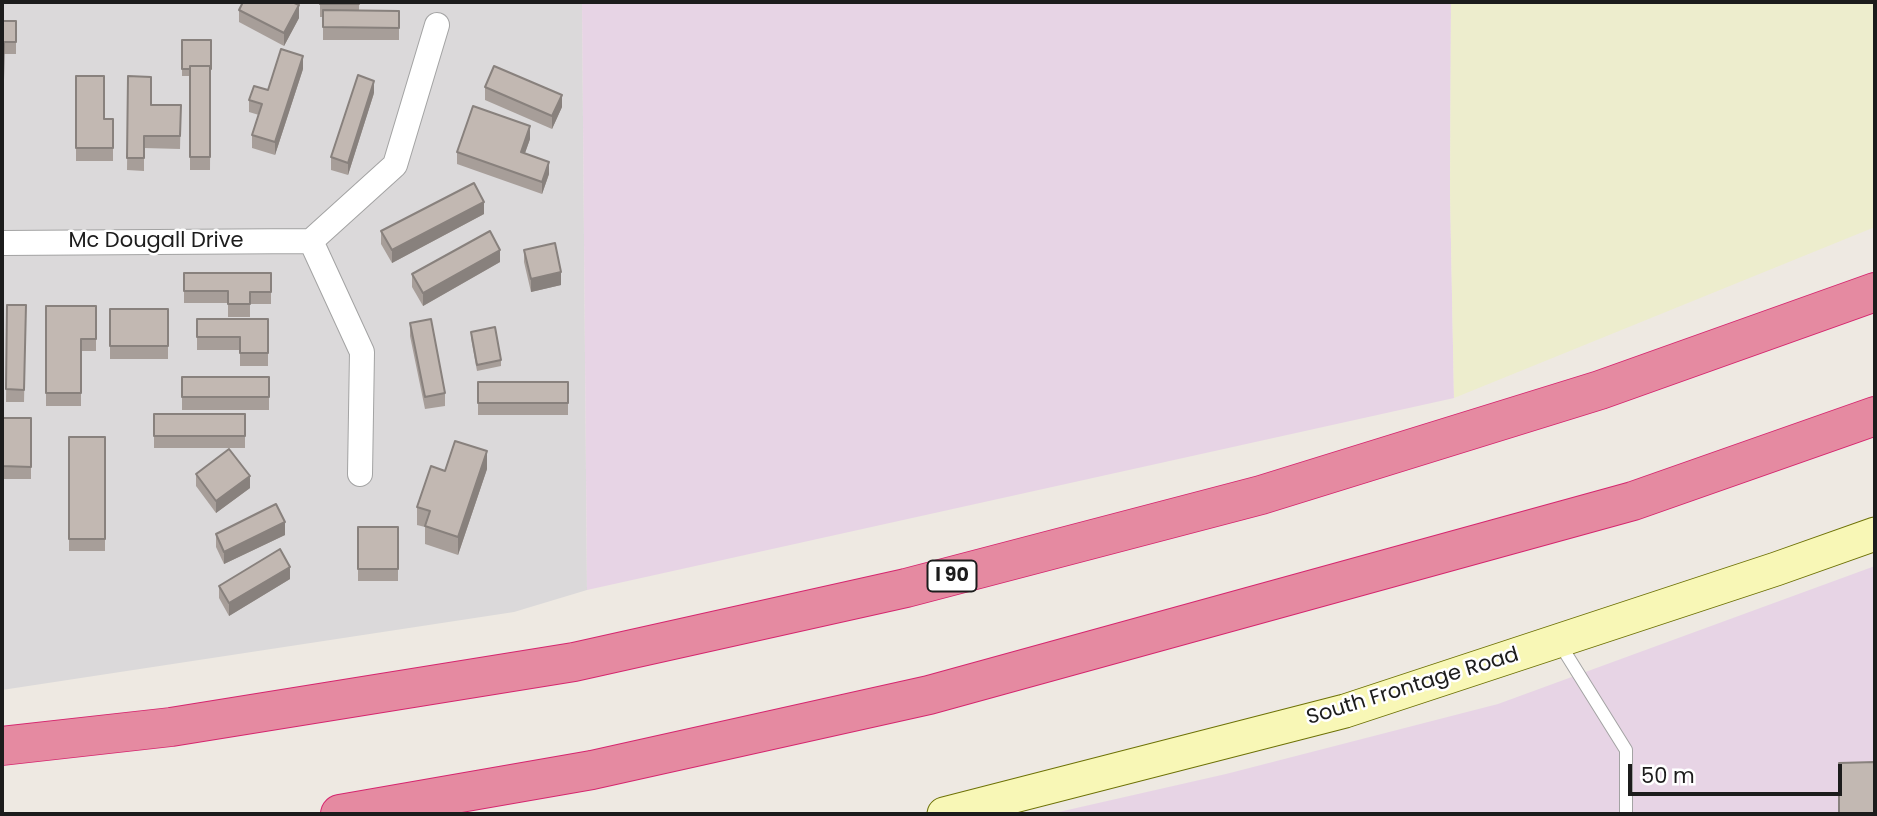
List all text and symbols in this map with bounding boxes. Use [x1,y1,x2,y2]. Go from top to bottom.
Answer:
street label: Mc Dougall Drive [68,229,244,255]
road number: I 90 [928,561,976,592]
street label: South Frontage Road [1304,643,1522,731]
scale bar [1632,750,1846,794]
text: 50 m [1641,761,1695,790]

